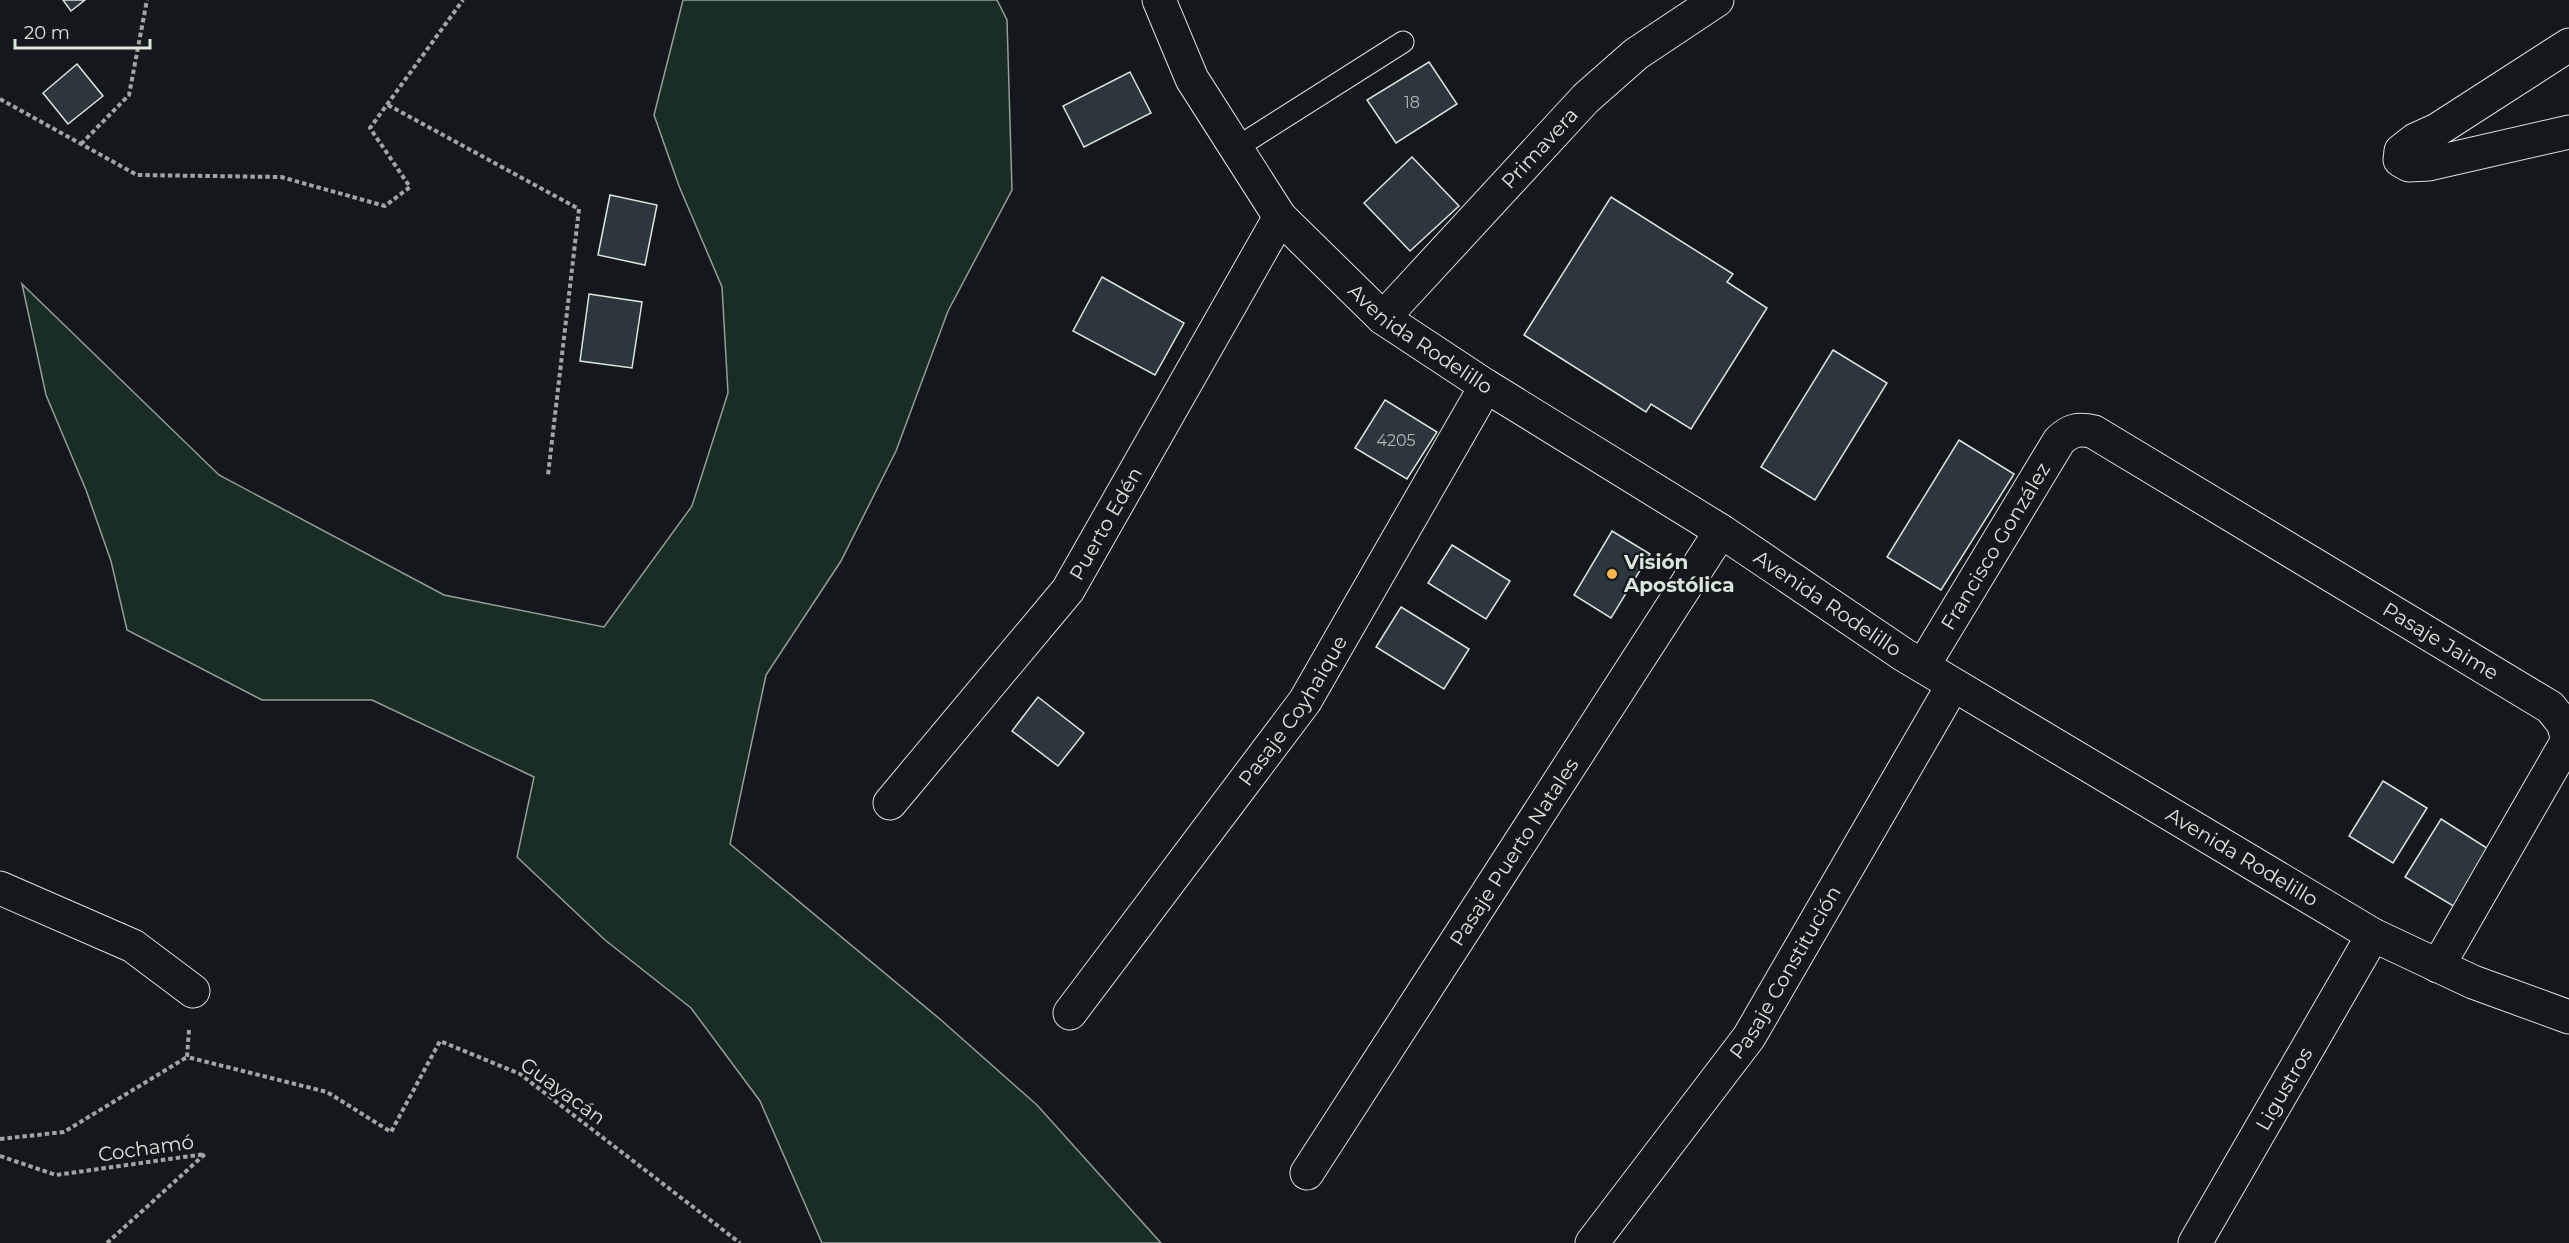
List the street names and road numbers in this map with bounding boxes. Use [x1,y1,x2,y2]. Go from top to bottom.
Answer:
street label: Primavera [1496,103,1583,194]
street label: Avenida Rodelillo [1343,279,1497,399]
street label: Francisco González [1936,458,2055,634]
street label: Puerto Edén [1064,463,1147,584]
street label: Avenida Rodelillo [1749,545,1906,662]
street label: Pasaje Jaime [2378,597,2503,685]
street label: Pasaje Coyhaique [1233,631,1352,791]
street label: Pasaje Puerto Natales [1445,753,1584,950]
street label: Avenida Rodelillo [2162,802,2323,911]
street label: Pasaje Constitución [1724,882,1846,1064]
street label: Ligustros [2251,1043,2318,1135]
street label: Guayacán [516,1052,610,1130]
street label: Cochamó [97,1129,195,1167]

